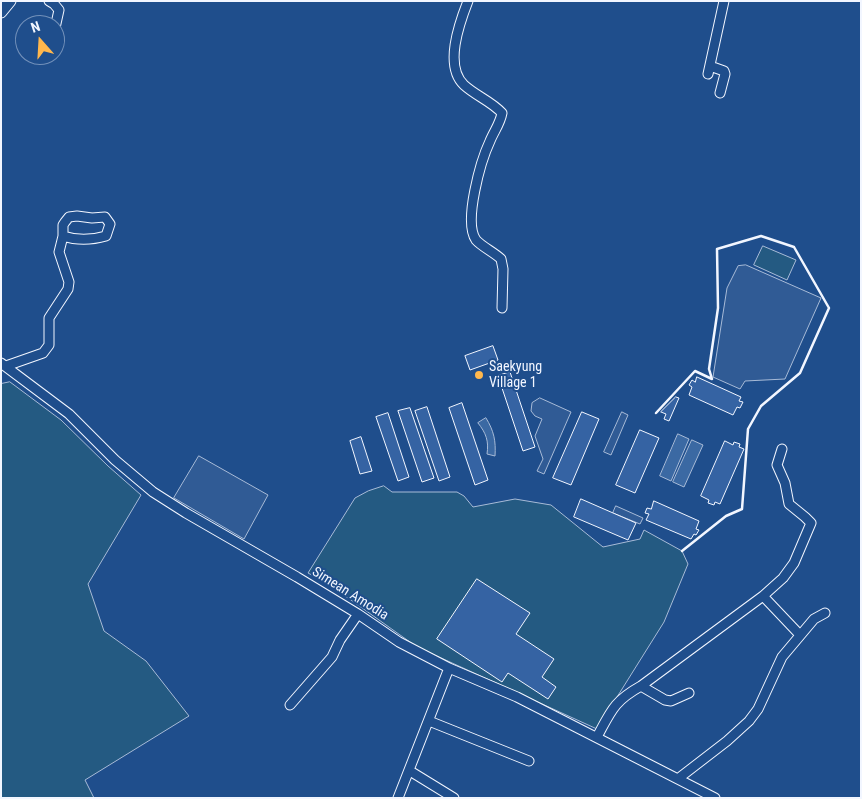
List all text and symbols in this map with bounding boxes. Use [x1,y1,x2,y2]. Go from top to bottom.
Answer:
north arrow [15,15,65,65]
text: N [29,18,42,36]
place label: Saekyung Village 1 [489,359,542,392]
marker: Saekyung Village 1 [473,369,485,381]
street label: Simean Amodia [309,564,391,624]

